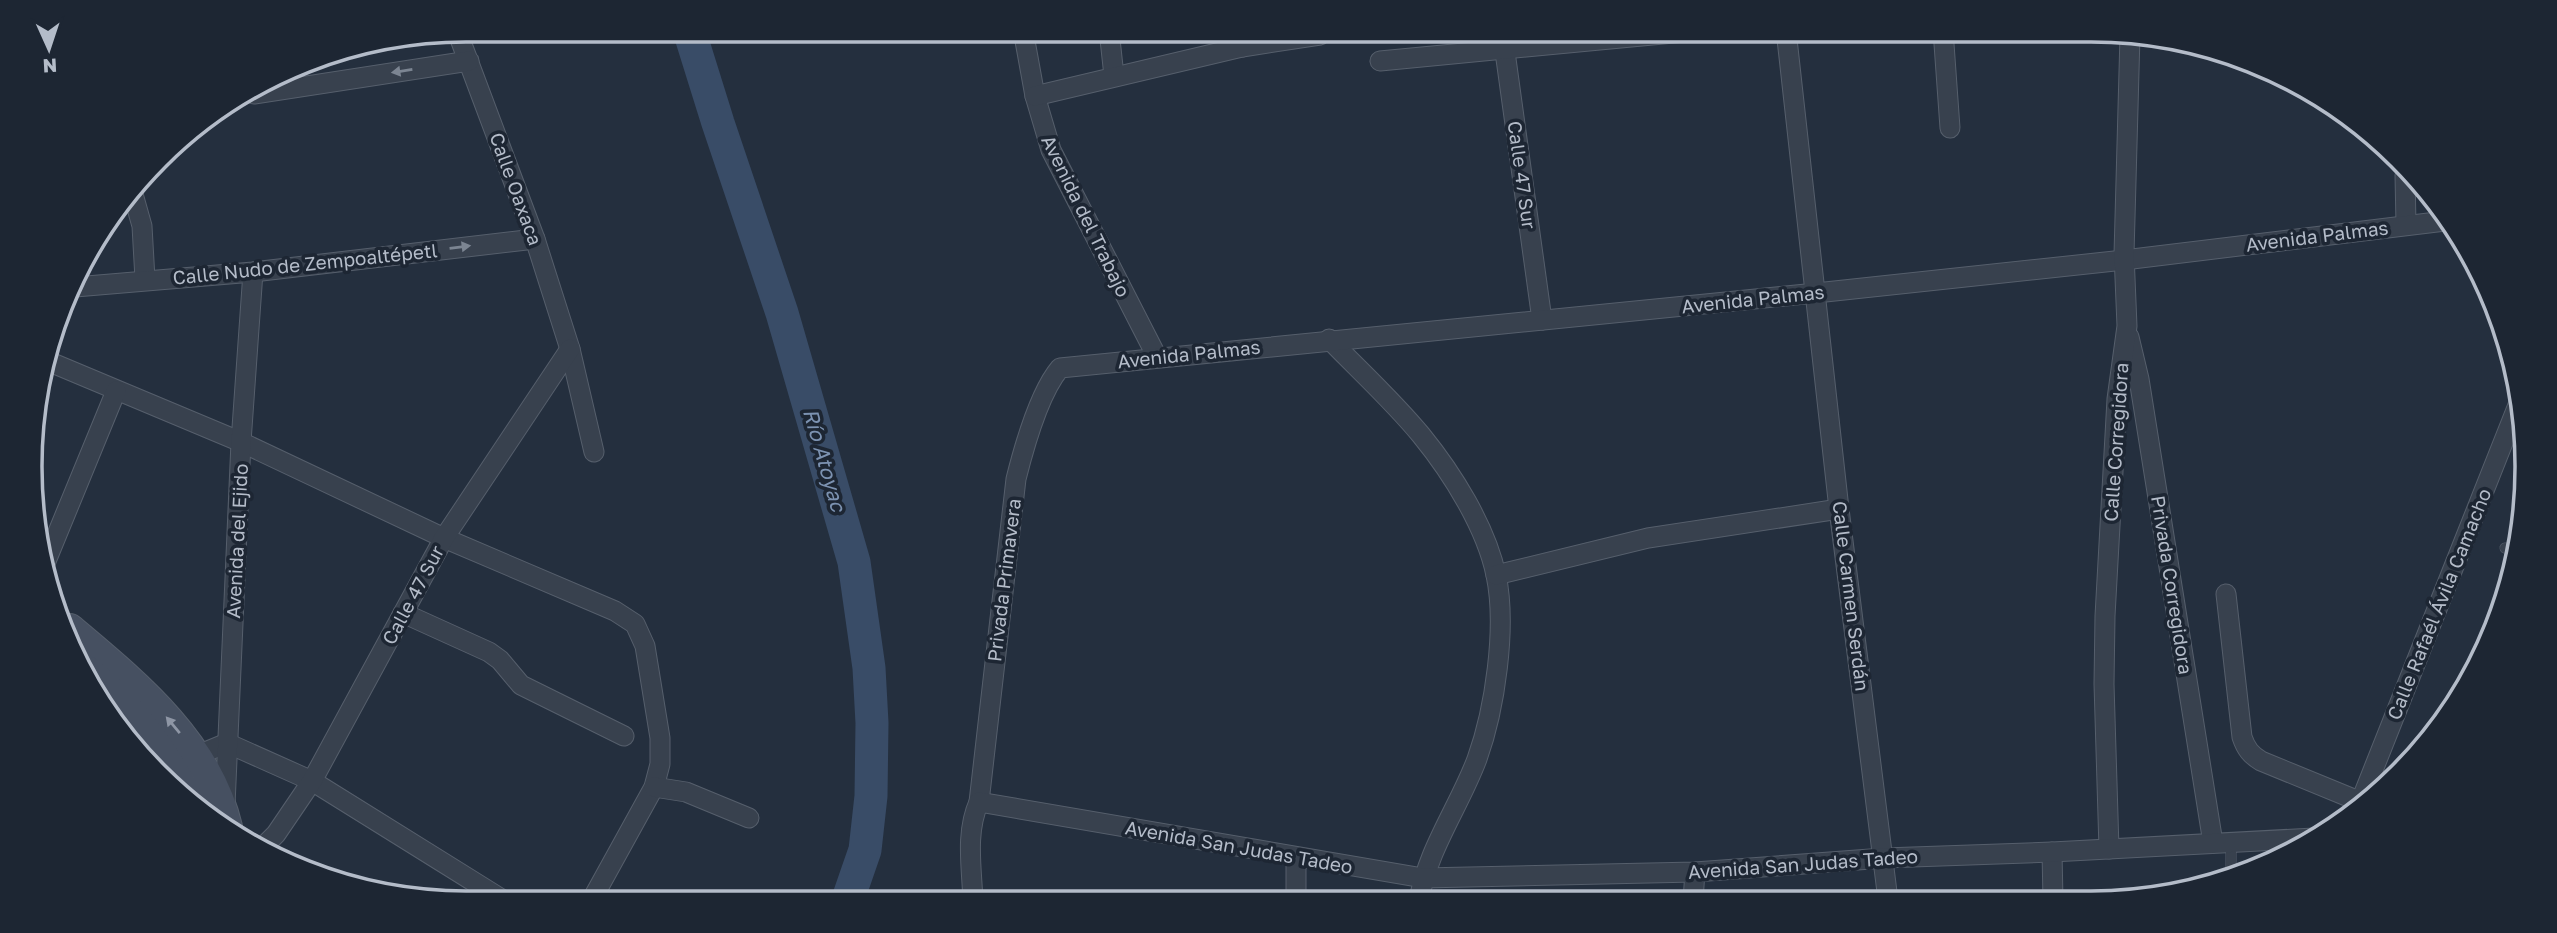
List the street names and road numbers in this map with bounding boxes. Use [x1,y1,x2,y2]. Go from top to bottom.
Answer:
street label: Calle 47 Sur [1504,119,1542,231]
street label: Calle Oaxaca [485,129,548,248]
street label: Avenida del Trabajo [1037,131,1136,300]
street label: Avenida Palmas [2244,215,2390,256]
street label: Calle Nudo de Zempoaltépetl [171,238,438,289]
street label: Avenida Palmas [1680,280,1826,317]
street label: Avenida Palmas [1116,335,1262,372]
street label: Calle Corregidora [2098,362,2133,522]
street label: Avenida del Ejido [221,463,252,619]
street label: Calle Rafaél Ávila Camacho [2382,485,2496,723]
street label: Privada Corregidora [2147,494,2198,676]
street label: Privada Primavera [982,497,1025,663]
street label: Calle Carmen Serdán [1828,500,1875,692]
street label: Calle 47 Sur [377,541,449,648]
street label: Avenida San Judas Tadeo [1124,815,1355,878]
street label: Avenida San Judas Tadeo [1687,844,1919,883]

